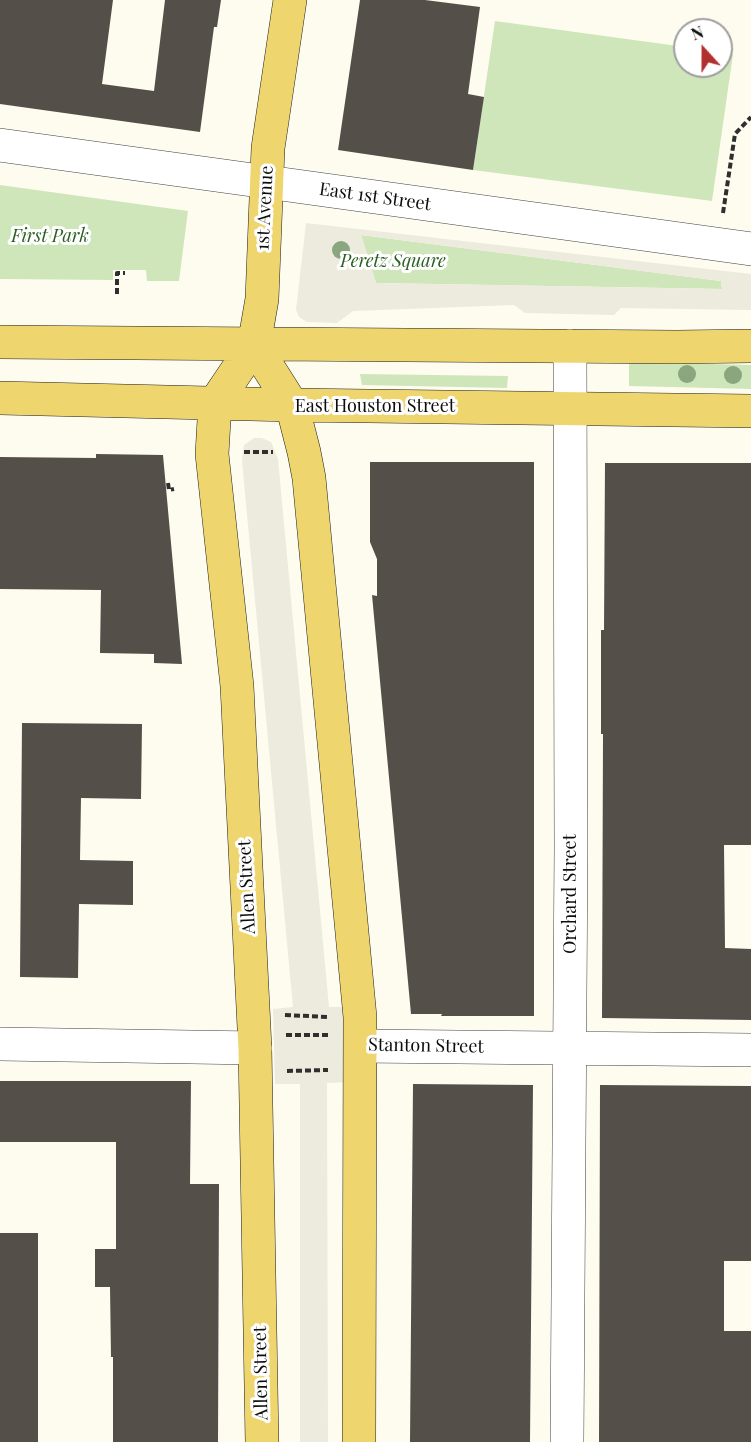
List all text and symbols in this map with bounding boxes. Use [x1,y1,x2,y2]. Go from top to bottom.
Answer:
north arrow [673,18,733,78]
text: N [688,21,706,44]
street label: 1st Avenue [252,165,278,251]
street label: East 1st Street [318,178,432,216]
park label: First Park [11,225,89,247]
park label: Peretz Square [340,250,446,272]
street label: East Houston Street [295,395,455,417]
street label: Orchard Street [559,834,581,954]
street label: Allen Street [234,839,260,935]
street label: Stanton Street [368,1034,484,1058]
street label: Allen Street [249,1326,273,1420]

